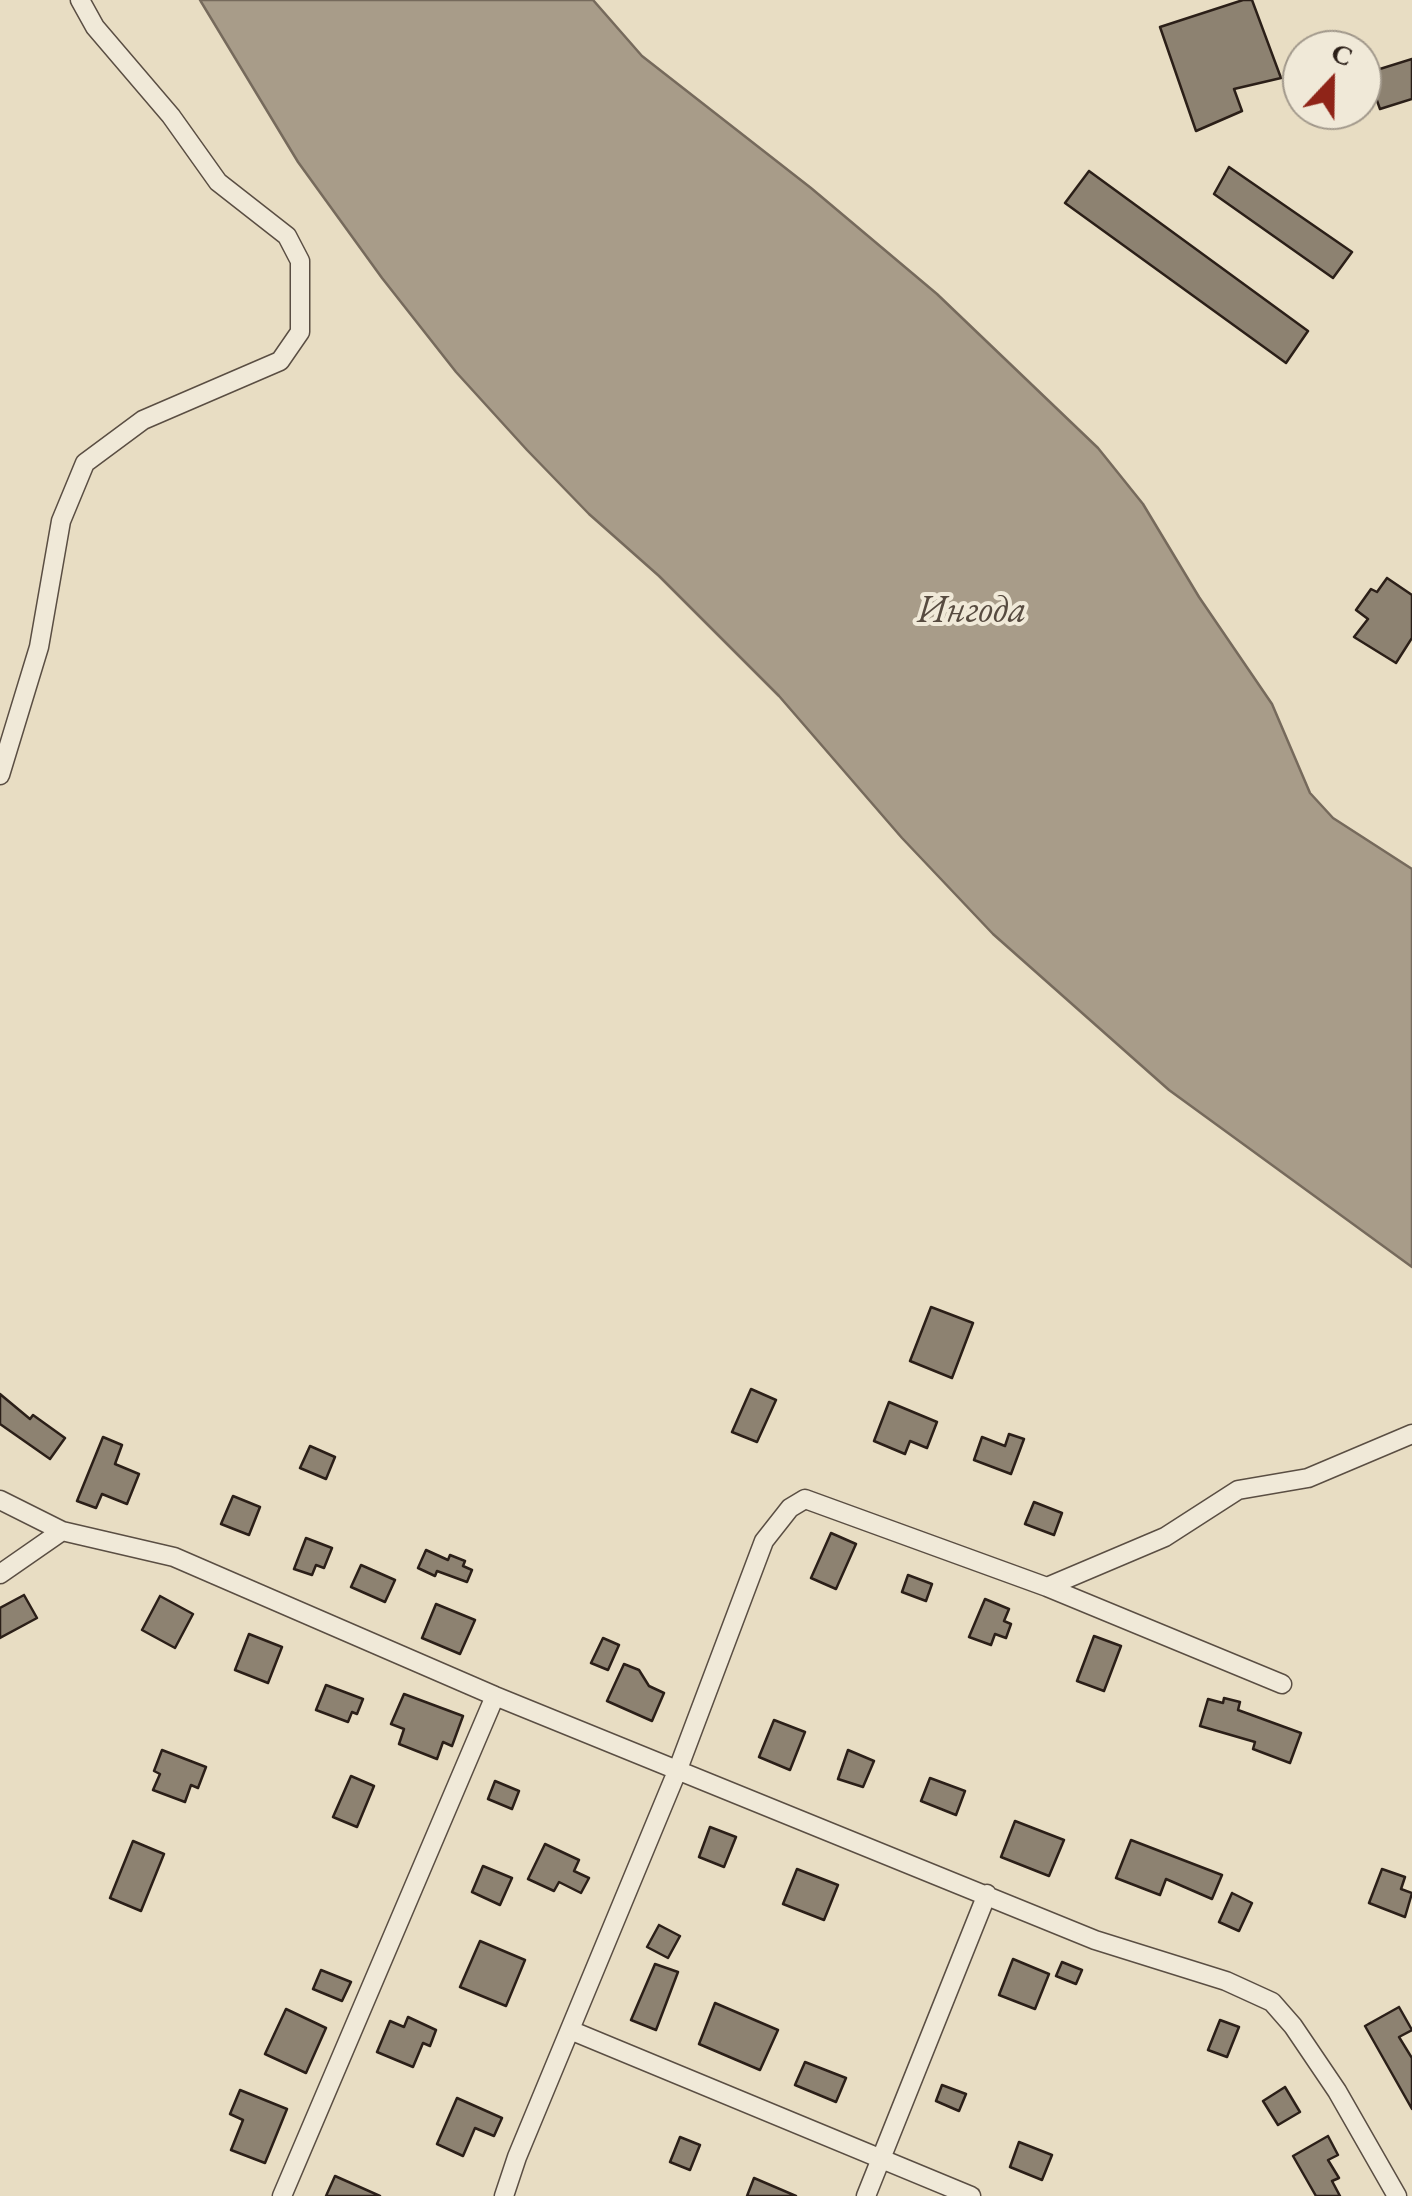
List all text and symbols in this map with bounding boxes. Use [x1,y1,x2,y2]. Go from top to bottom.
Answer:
north arrow [1282,30,1382,130]
text: С [1327,34,1358,74]
water label: Ингода [917,588,1027,634]

